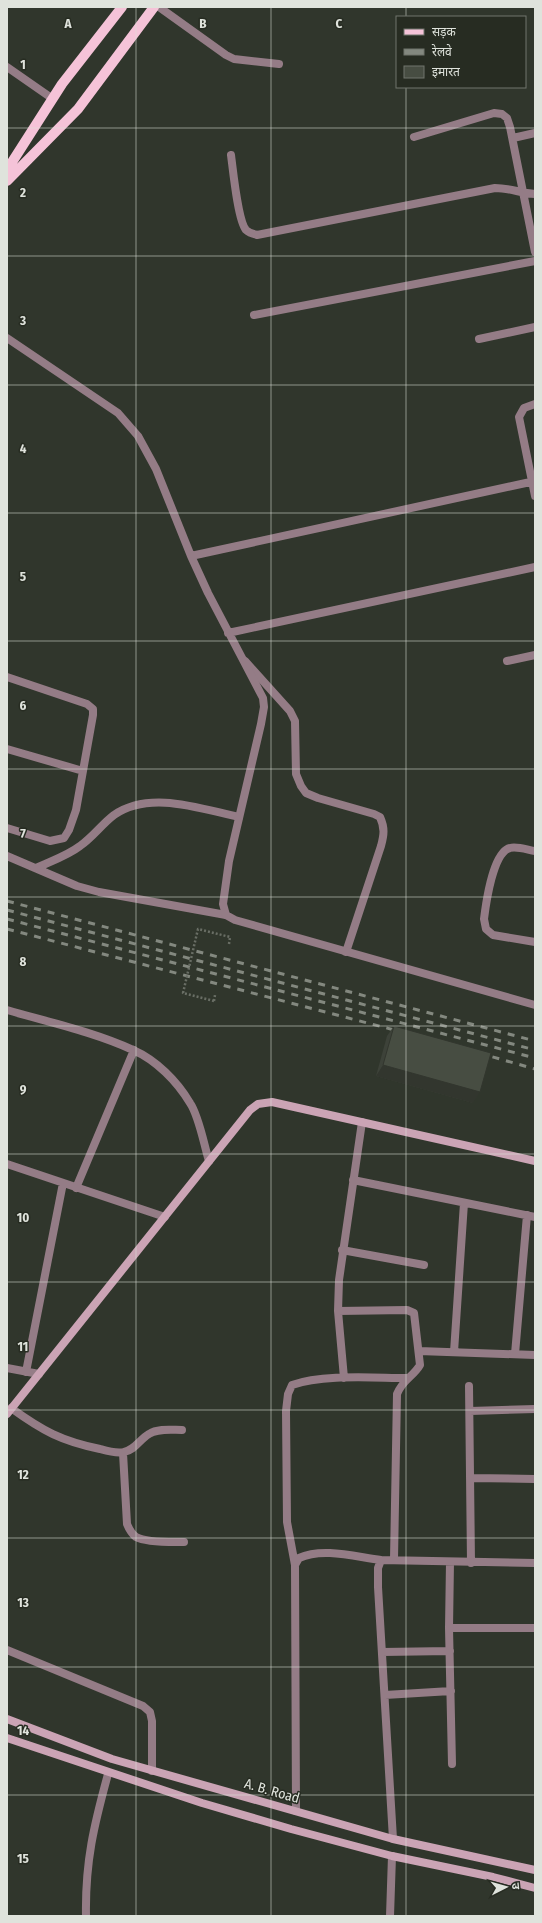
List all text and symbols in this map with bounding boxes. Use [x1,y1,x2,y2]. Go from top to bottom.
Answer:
text: A [63,16,72,31]
text: B [199,16,207,31]
text: C [336,16,343,31]
legend [396,16,526,88]
text: सड़क [432,25,457,39]
text: रेलवे [432,44,452,59]
text: 1 [20,57,26,72]
text: इमारत [432,65,461,79]
text: 2 [19,185,26,200]
text: 3 [19,313,26,328]
text: 4 [20,441,27,456]
text: 5 [20,569,26,584]
text: 6 [20,698,27,713]
text: 7 [20,826,26,841]
text: 8 [20,954,27,969]
text: 9 [20,1082,27,1097]
text: 10 [17,1210,29,1225]
text: 11 [18,1339,28,1354]
text: 12 [17,1467,29,1482]
text: 13 [17,1595,29,1610]
text: 14 [17,1723,29,1738]
street label: A. B. Road [242,1775,302,1807]
text: 15 [17,1851,29,1866]
north arrow [486,1867,526,1907]
text: उ [509,1882,522,1890]

